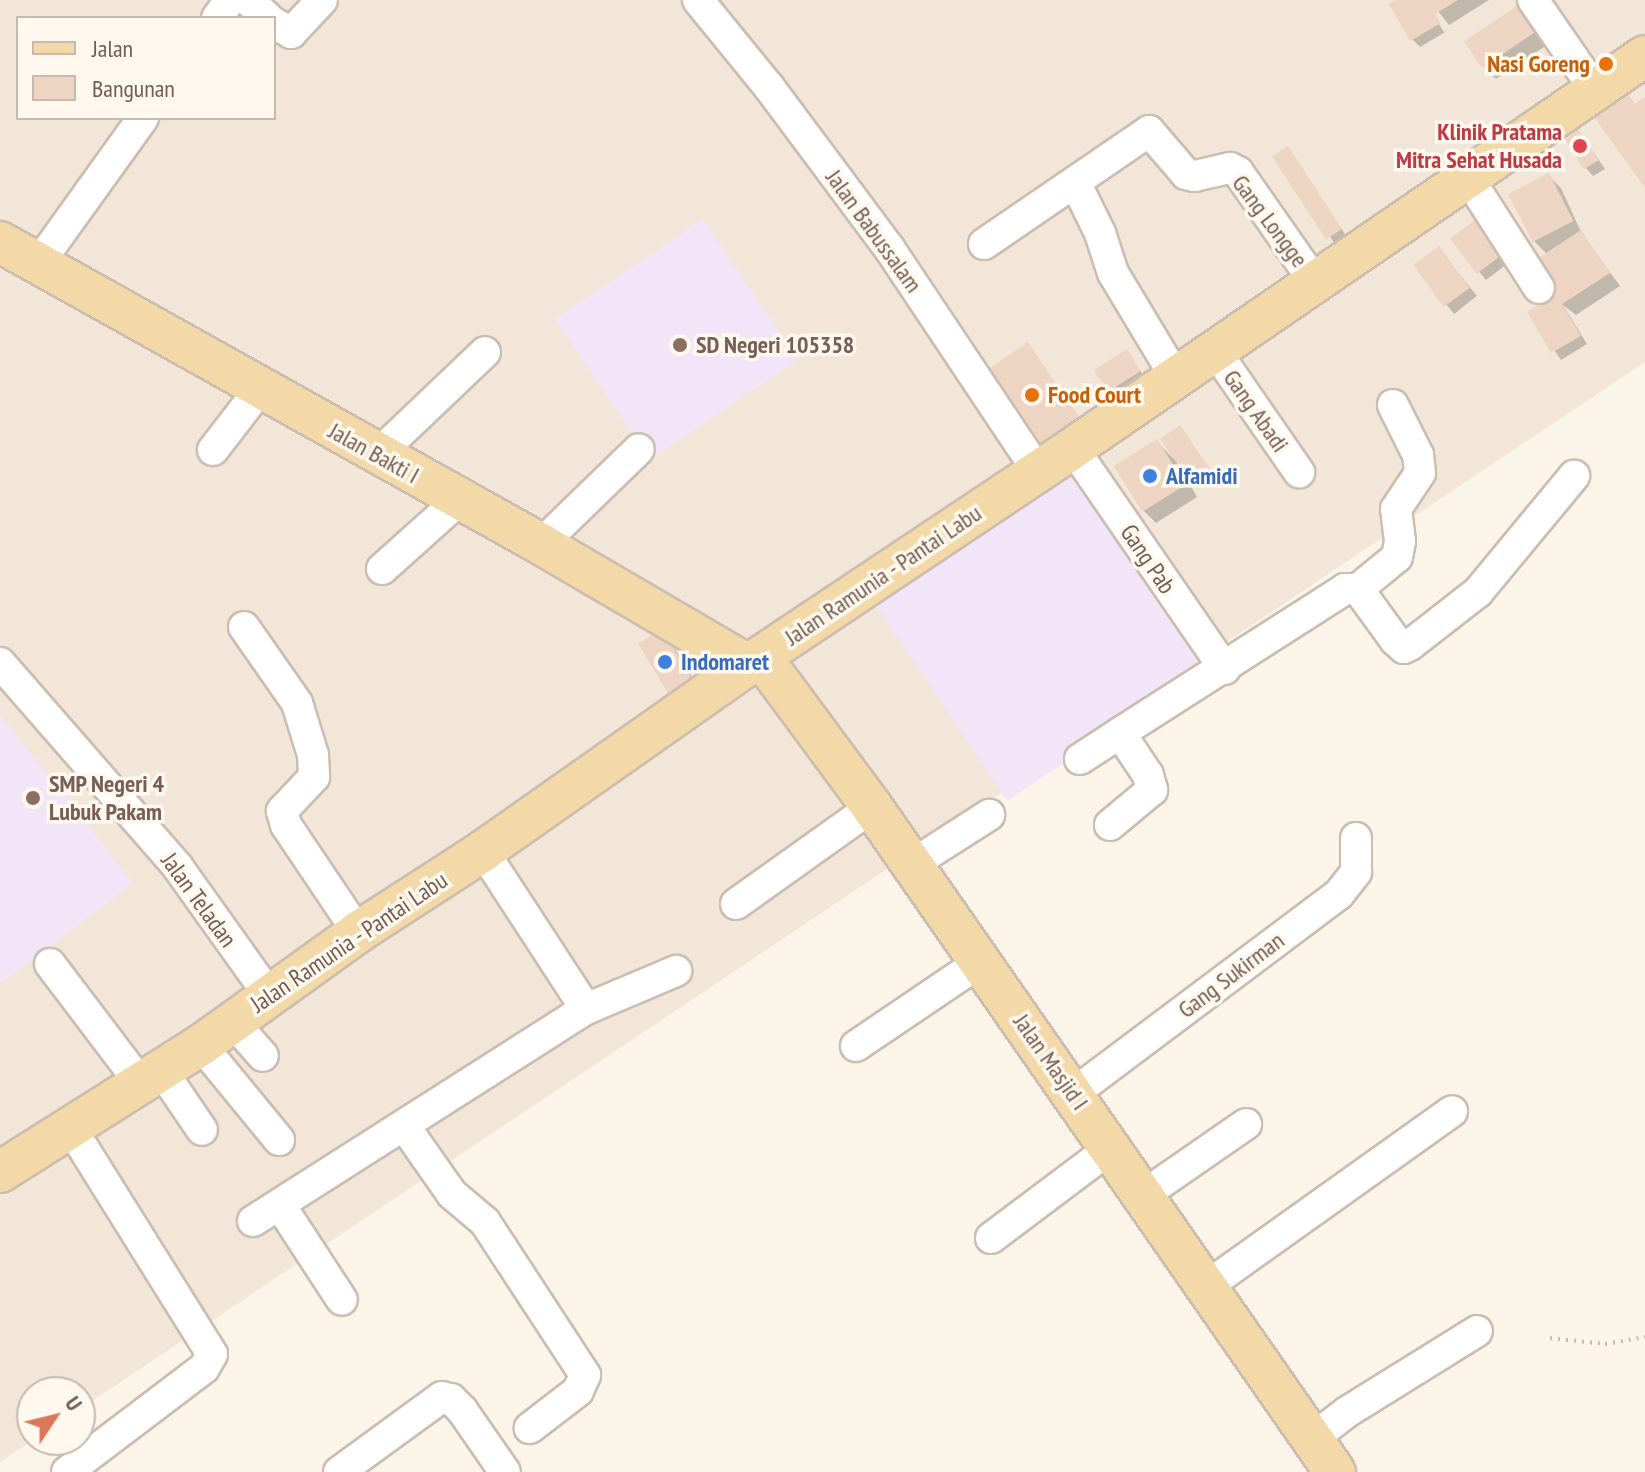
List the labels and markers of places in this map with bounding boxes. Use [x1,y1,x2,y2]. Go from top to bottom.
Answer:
place label: Nasi Goreng [1487,50,1590,78]
marker: Nasi Goreng [1597,55,1615,73]
place label: Klinik Pratama Mitra Sehat Husada [1396,118,1562,174]
marker: Klinik Pratama Mitra Sehat Husada [1569,135,1591,157]
place label: SD Negeri 105358 [696,331,855,359]
marker: SD Negeri 105358 [671,336,689,354]
place label: Food Court [1048,381,1141,409]
marker: Food Court [1023,386,1041,404]
place label: Alfamidi [1166,462,1238,490]
marker: Alfamidi [1141,467,1159,485]
place label: Indomaret [681,648,769,676]
marker: Indomaret [656,653,674,671]
place label: SMP Negeri 4 Lubuk Pakam [49,770,165,826]
marker: SMP Negeri 4 Lubuk Pakam [24,789,42,807]

